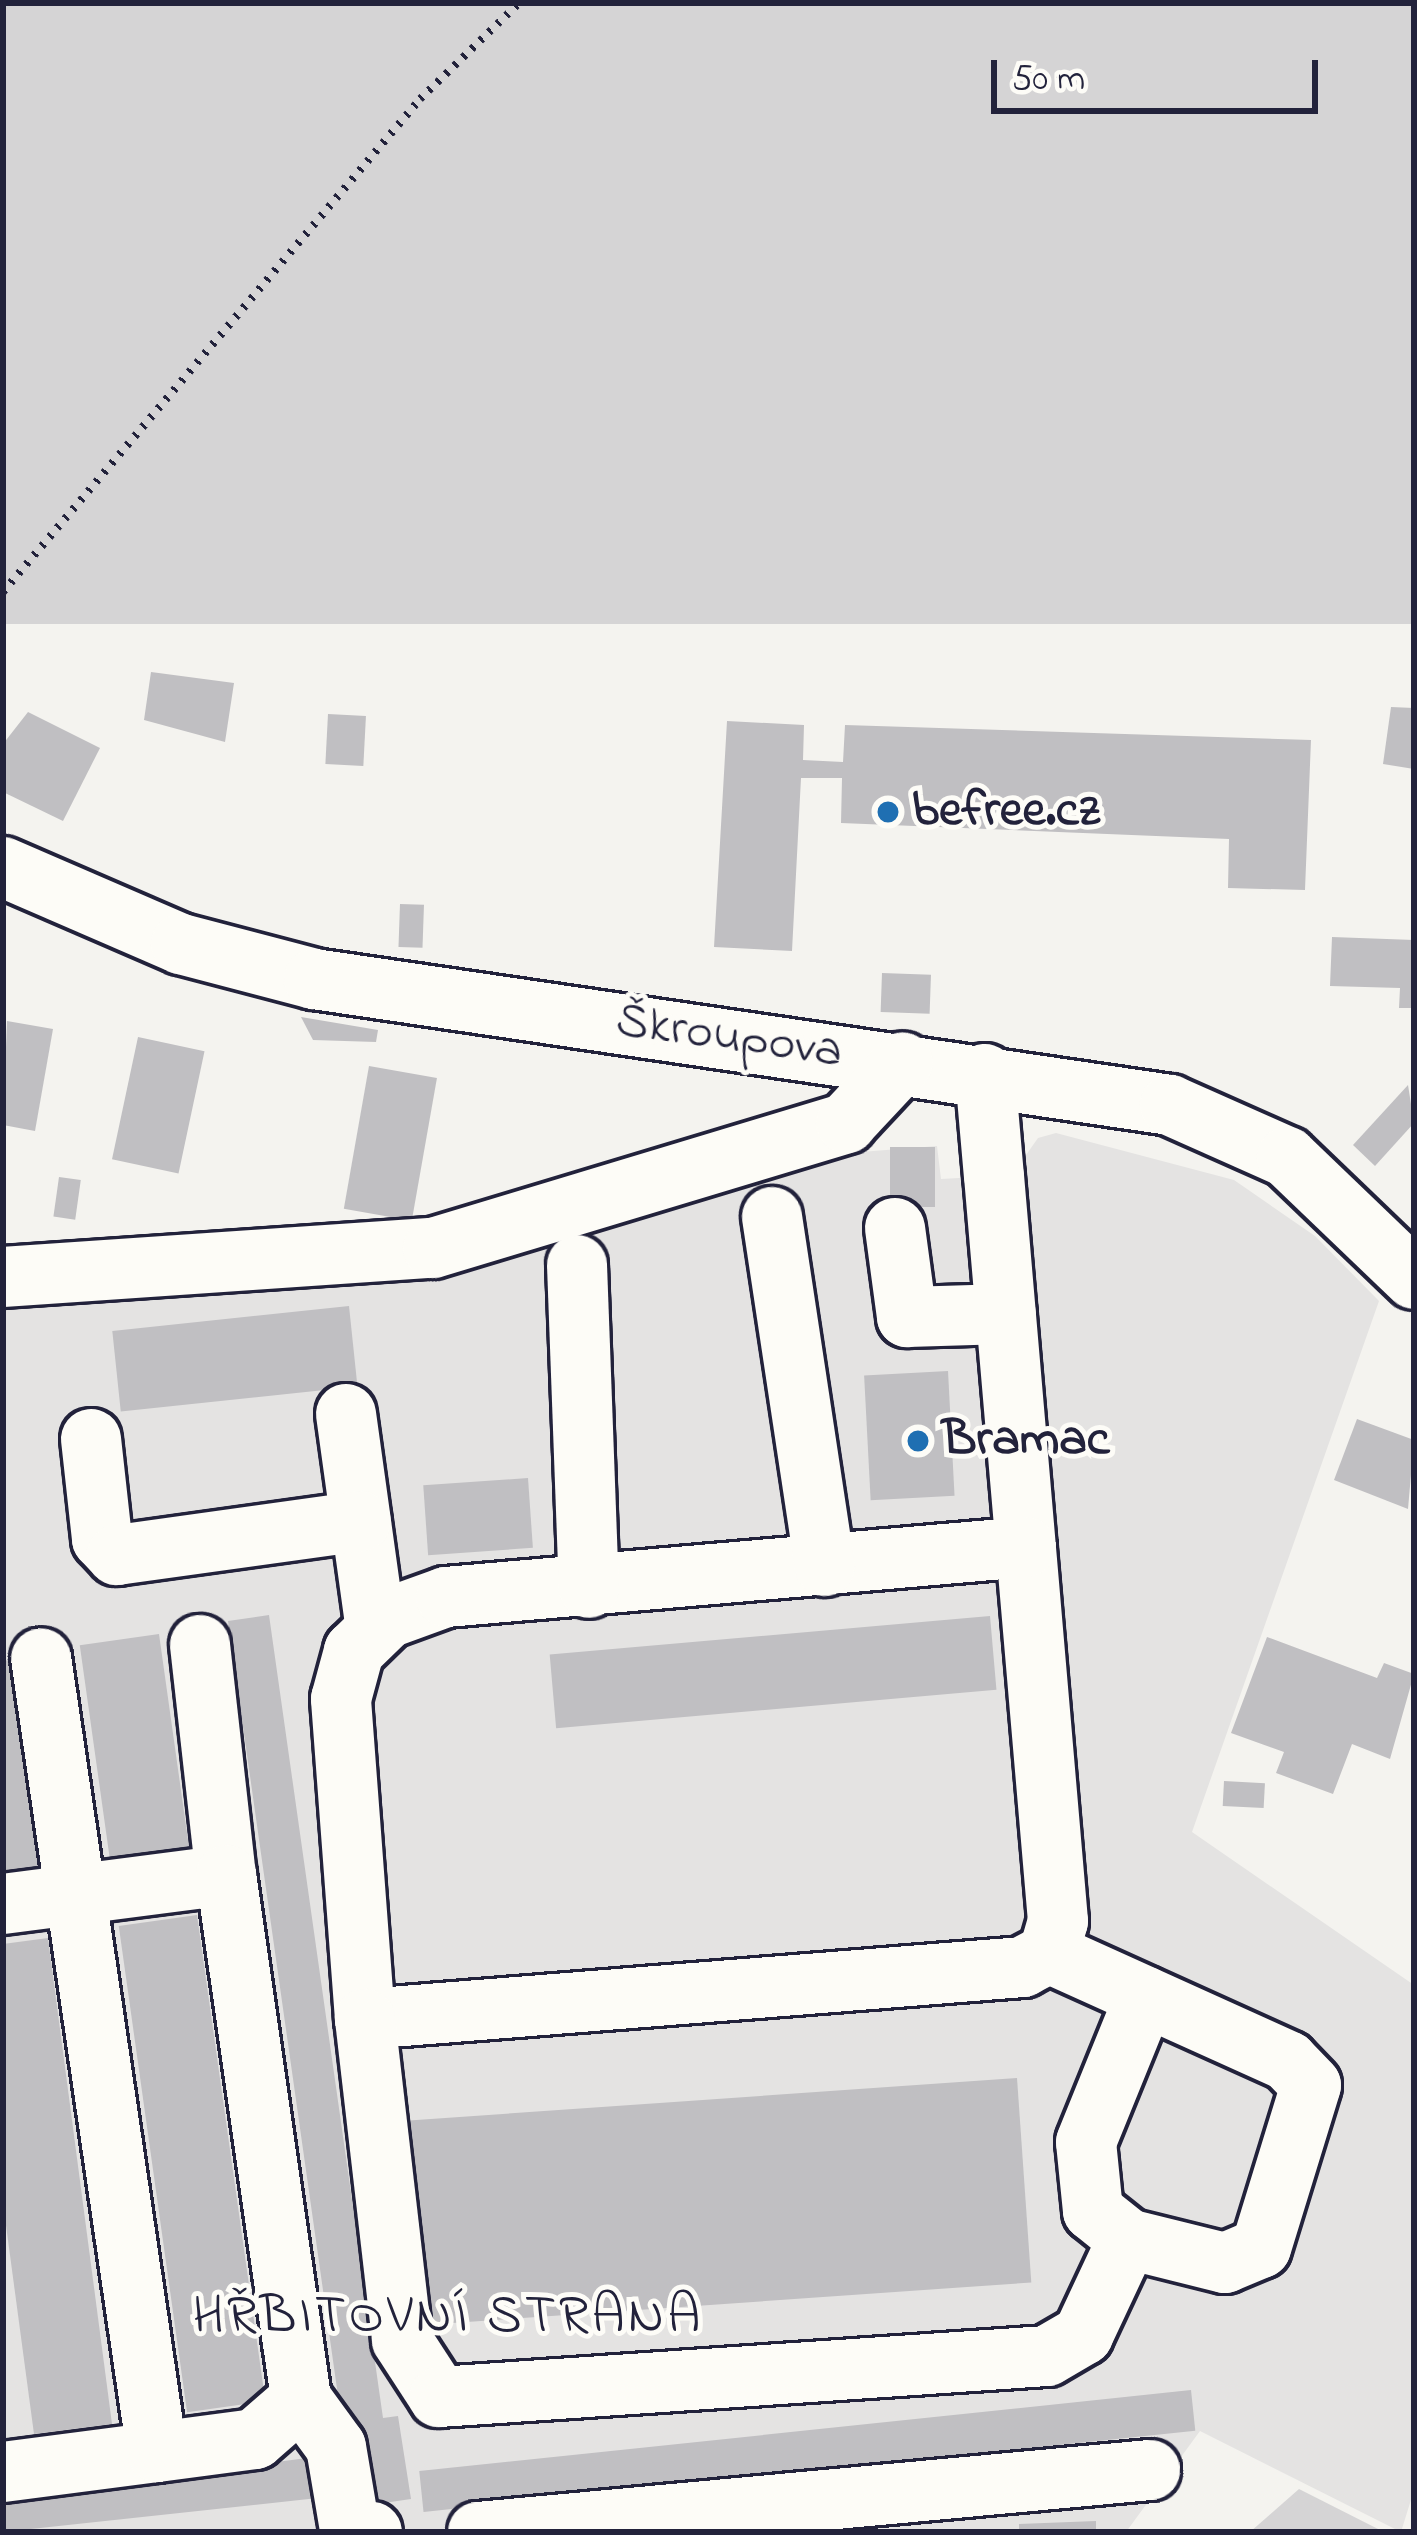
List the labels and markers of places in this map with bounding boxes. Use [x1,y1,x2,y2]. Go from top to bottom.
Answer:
place label: befree.cz [912,781,1100,843]
marker: befree.cz [875,799,901,825]
place label: Bramac [942,1410,1109,1472]
marker: Bramac [905,1428,931,1454]

